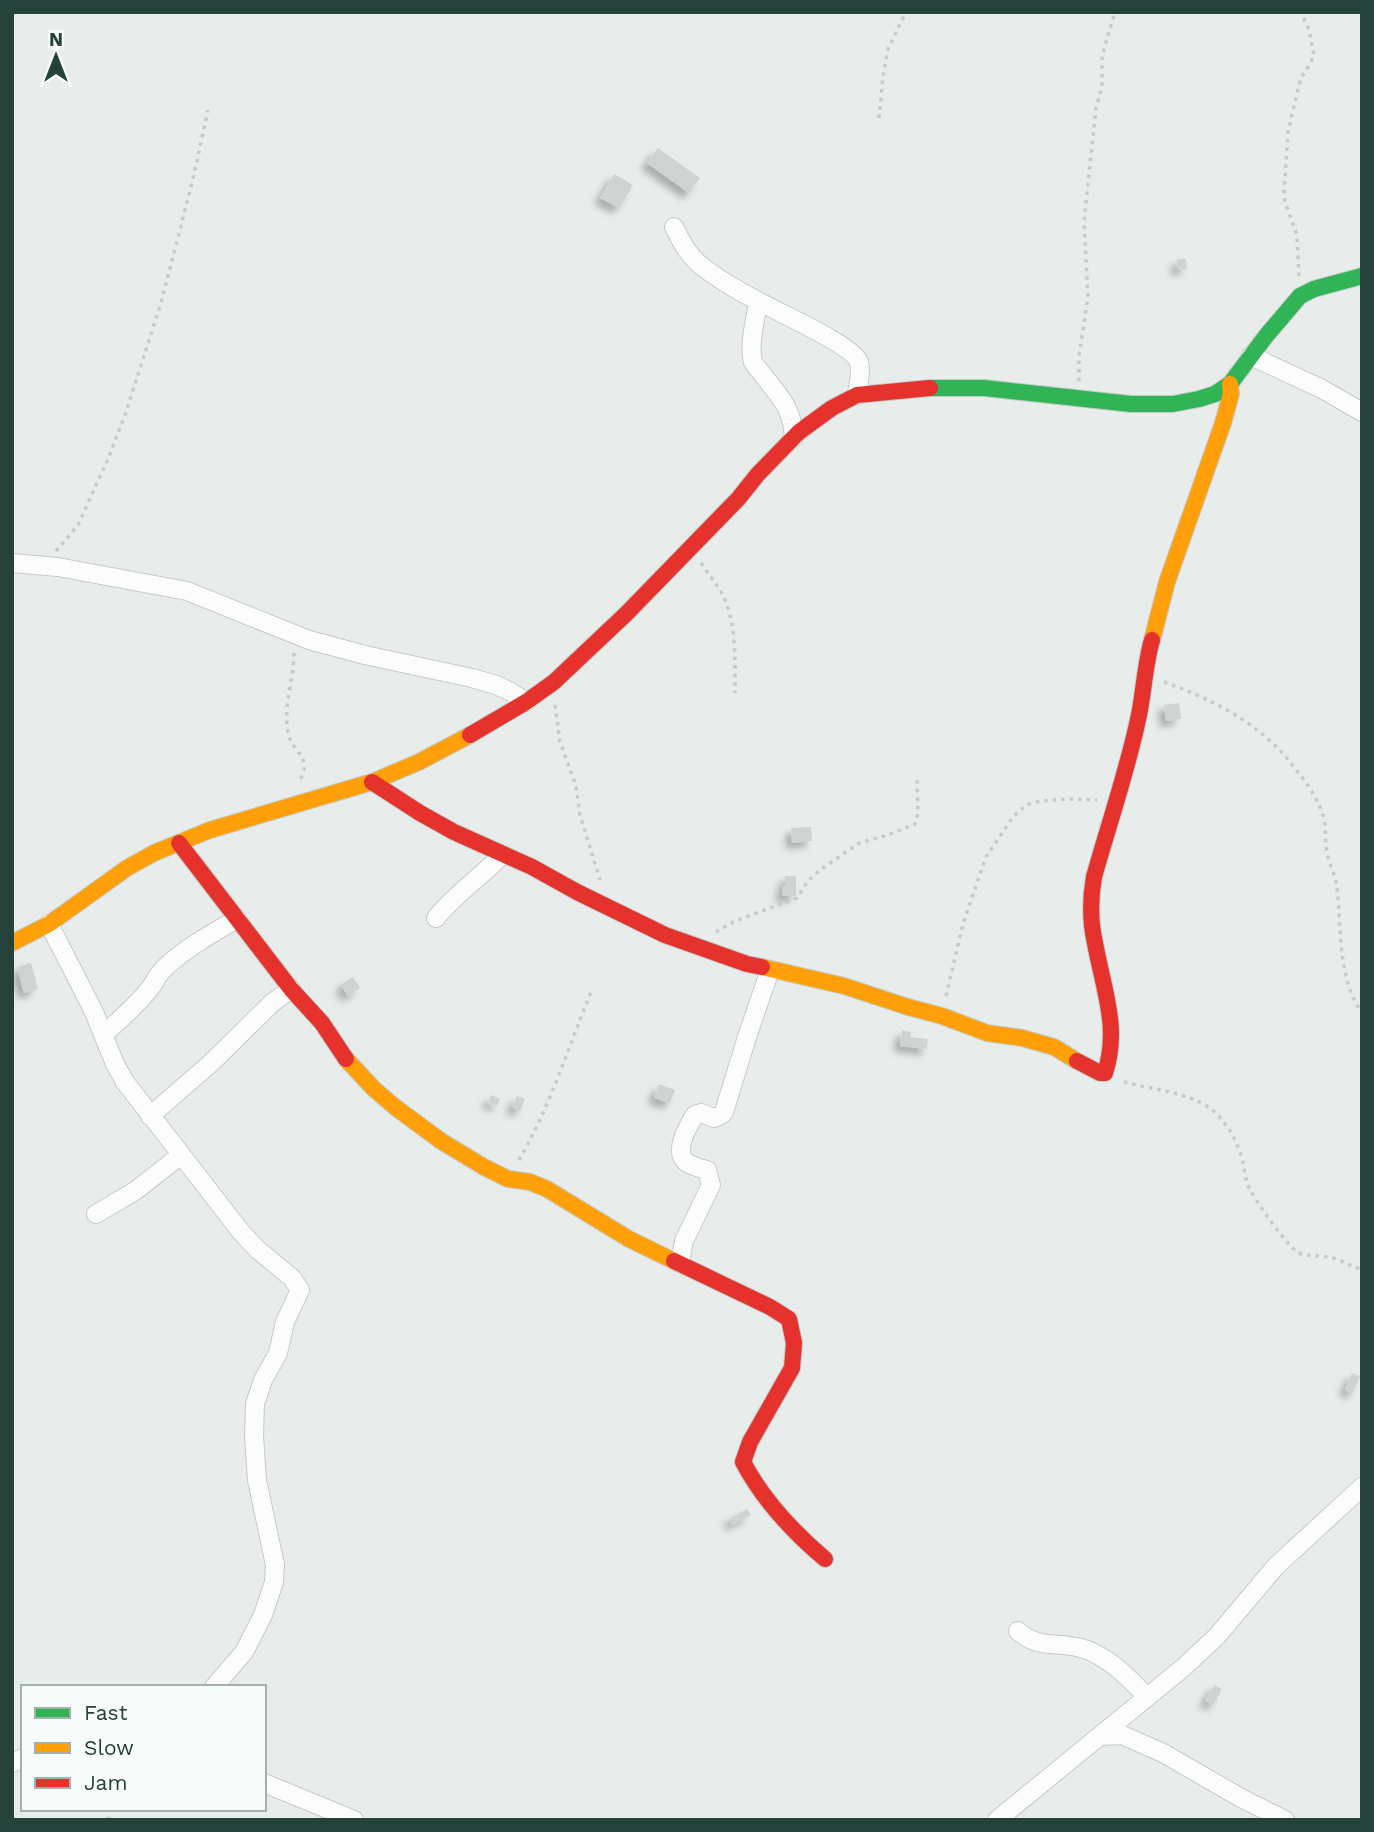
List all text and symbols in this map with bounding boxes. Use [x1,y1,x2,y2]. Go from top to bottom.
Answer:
north arrow [21,21,91,91]
text: N [49,28,63,51]
legend [21,1685,266,1811]
text: Fast [84,1700,128,1725]
text: Slow [84,1735,134,1760]
text: Jam [84,1770,127,1795]

